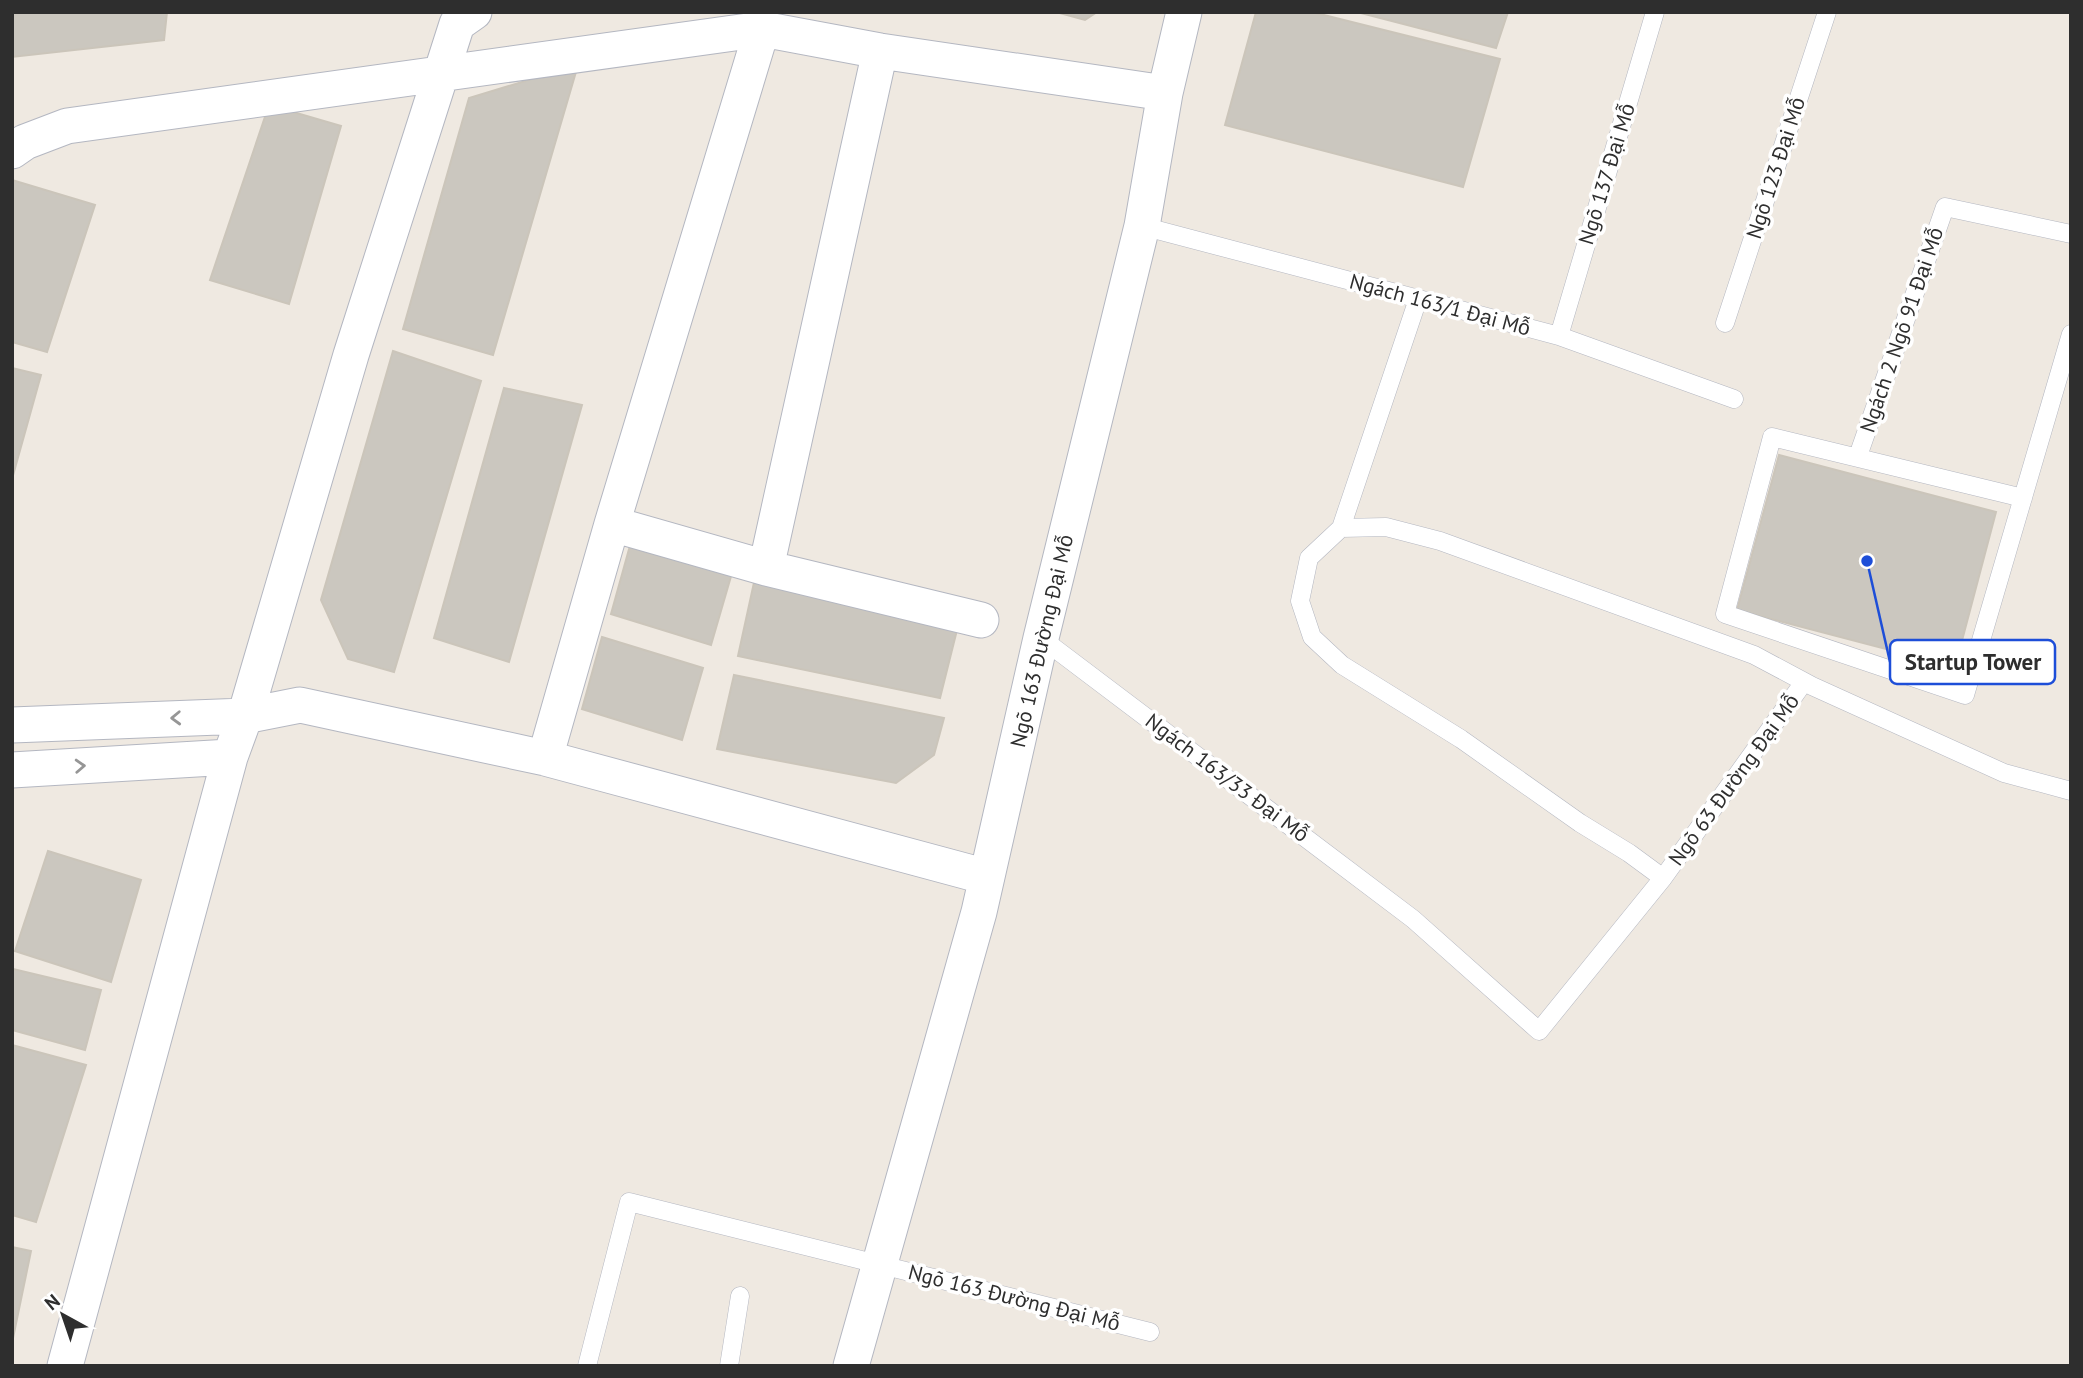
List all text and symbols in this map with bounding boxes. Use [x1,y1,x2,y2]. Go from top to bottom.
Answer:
street label: Ngõ 123 Đại Mỗ [1740,94,1811,242]
street label: Ngõ 137 Đại Mỗ [1572,100,1641,248]
street label: Ngách 2 Ngõ 91 Đại Mỗ [1854,224,1949,436]
street label: Ngách 163/1 Đại Mỗ [1347,267,1534,342]
street label: Ngõ 163 Đường Đại Mỗ [1004,532,1079,750]
callout: Startup Tower [1890,640,2055,684]
text: Startup Tower [1905,647,2042,676]
street label: Ngõ 63 Đường Đại Mỗ [1662,689,1805,871]
street label: Ngách 163/33 Đại Mỗ [1140,707,1314,848]
one-way arrow [171,711,182,726]
one-way arrow [75,759,86,774]
street label: Ngõ 163 Đường Đại Mỗ [905,1258,1123,1337]
north arrow [28,1280,98,1350]
text: N [40,1289,65,1315]

